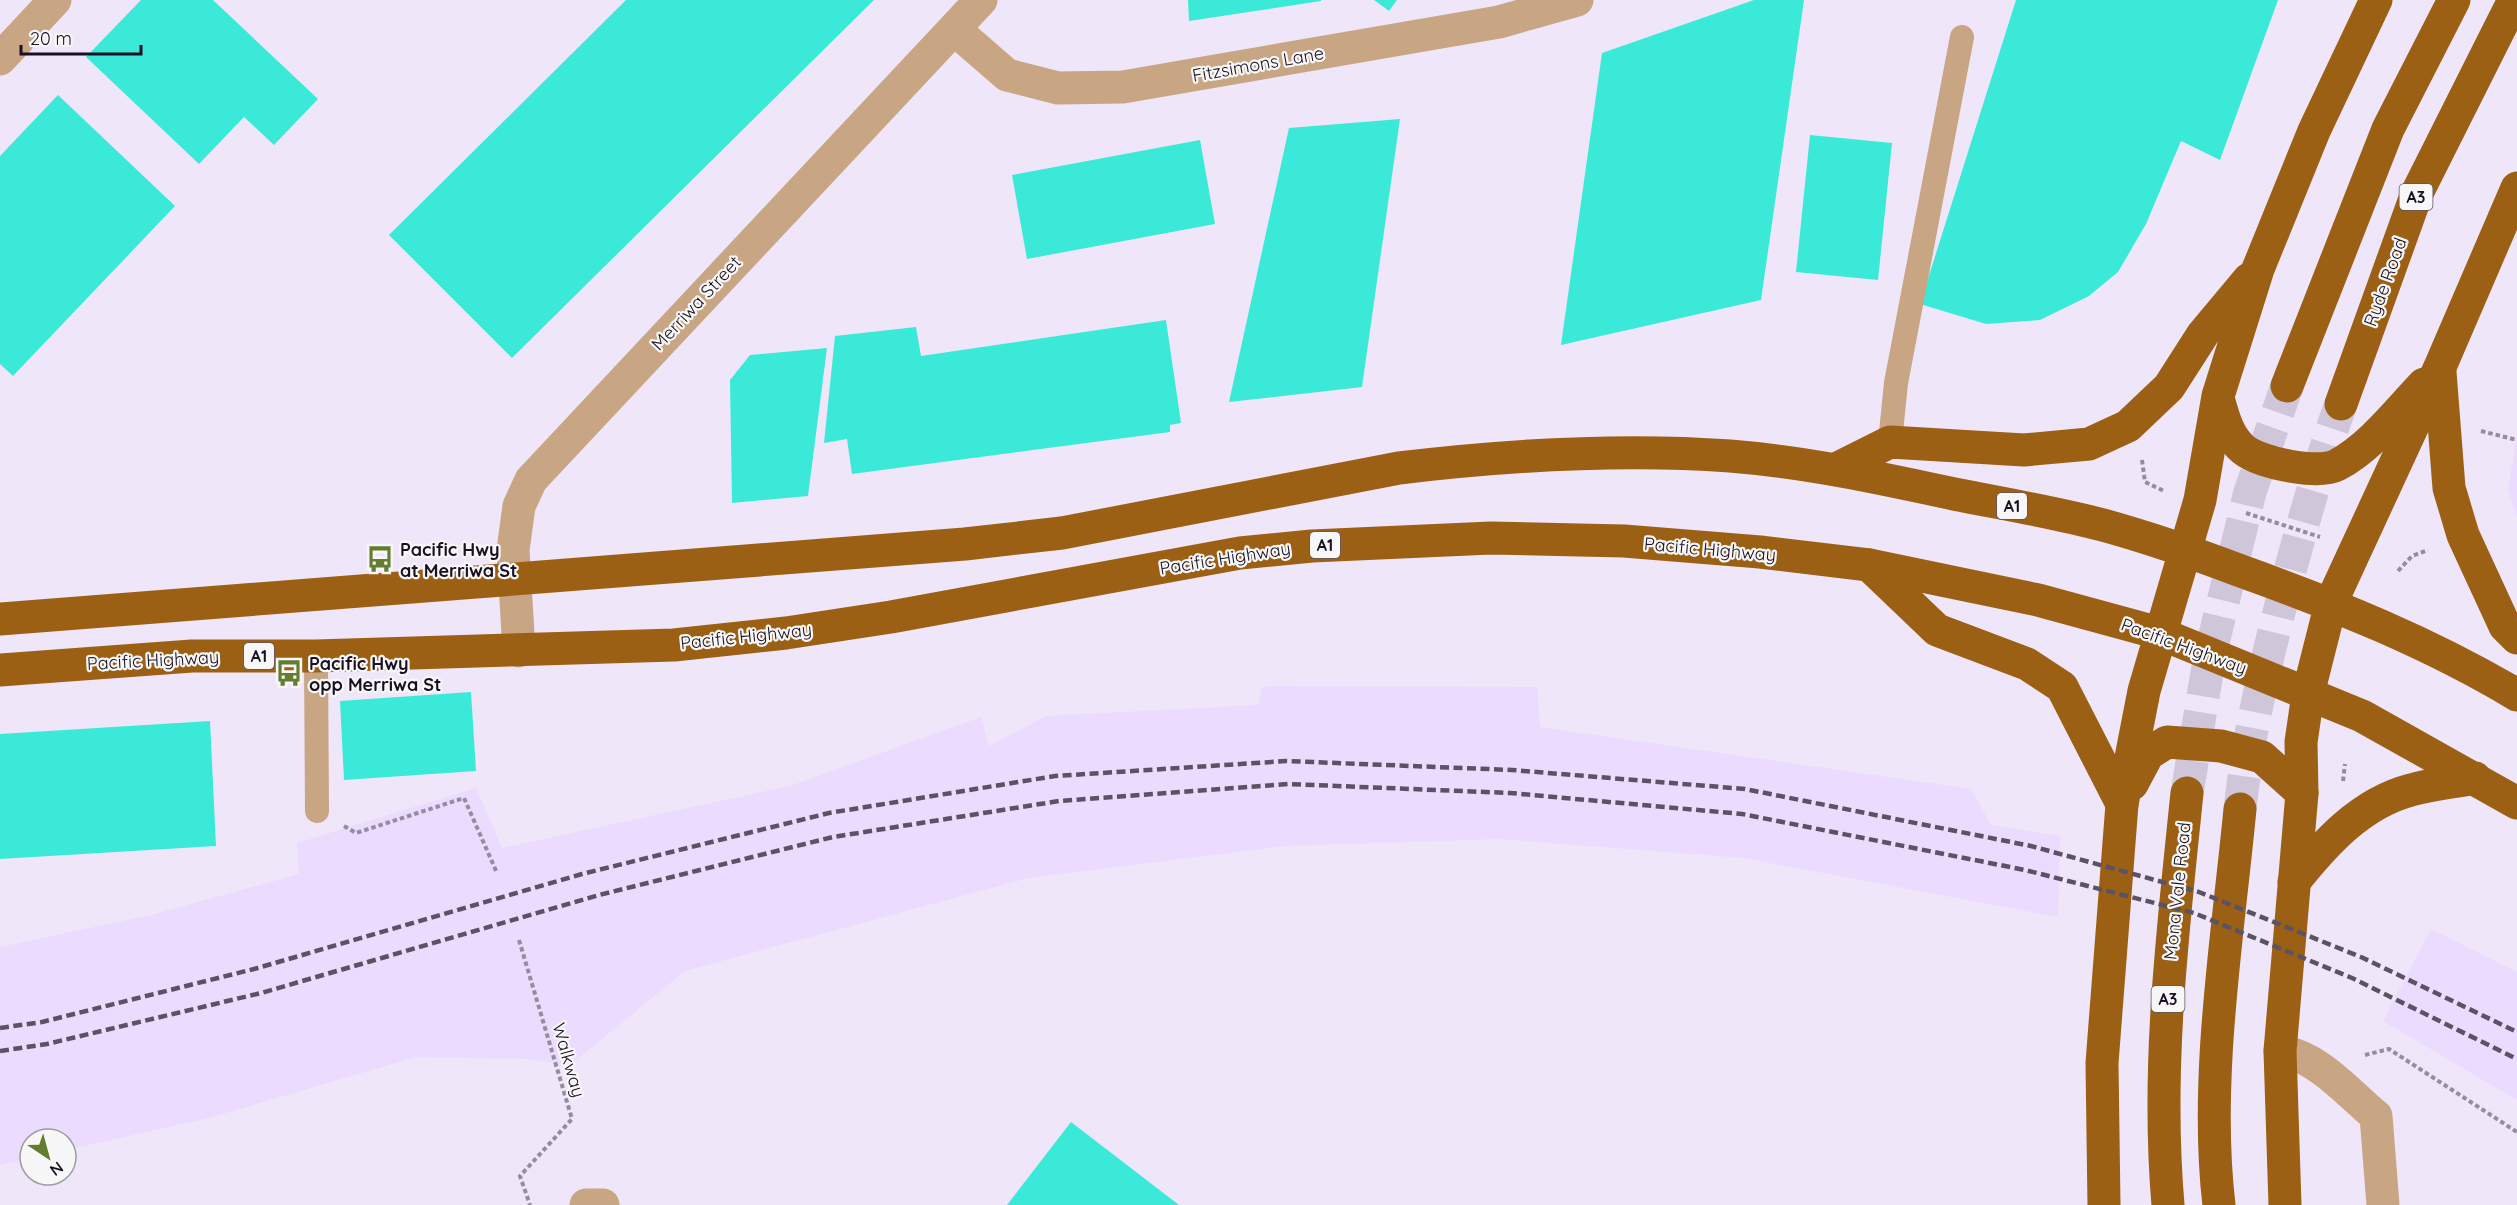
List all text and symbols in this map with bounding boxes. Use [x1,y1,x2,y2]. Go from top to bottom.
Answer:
scale bar [21,18,141,56]
text: 20 m [30,27,72,50]
street label: Fitzsimons Lane [1190,41,1326,87]
road number: A3 [2400,184,2432,210]
street label: Ryde Road [2358,234,2412,330]
street label: Merriwa Street [646,251,746,355]
road number: A1 [1997,493,2027,519]
road number: A1 [1310,532,1340,558]
street label: Pacific Highway [1643,532,1777,566]
street label: Pacific Highway [1158,536,1292,580]
place label: Pacific Hwy at Merriwa St [400,538,517,582]
bus stop icon: Pacific Hwy at Merriwa St [365,544,395,574]
street label: Pacific Highway [2118,613,2250,679]
street label: Pacific Highway [679,618,813,654]
road number: A1 [244,643,274,669]
street label: Pacific Highway [86,645,220,675]
place label: Pacific Hwy opp Merriwa St [309,652,441,696]
bus stop icon: Pacific Hwy opp Merriwa St [274,658,304,688]
street label: Mona Vale Road [2158,821,2196,961]
road number: A3 [2152,986,2184,1012]
street label: Walkway [547,1020,591,1100]
north arrow [18,1127,78,1187]
text: N [46,1158,67,1181]

